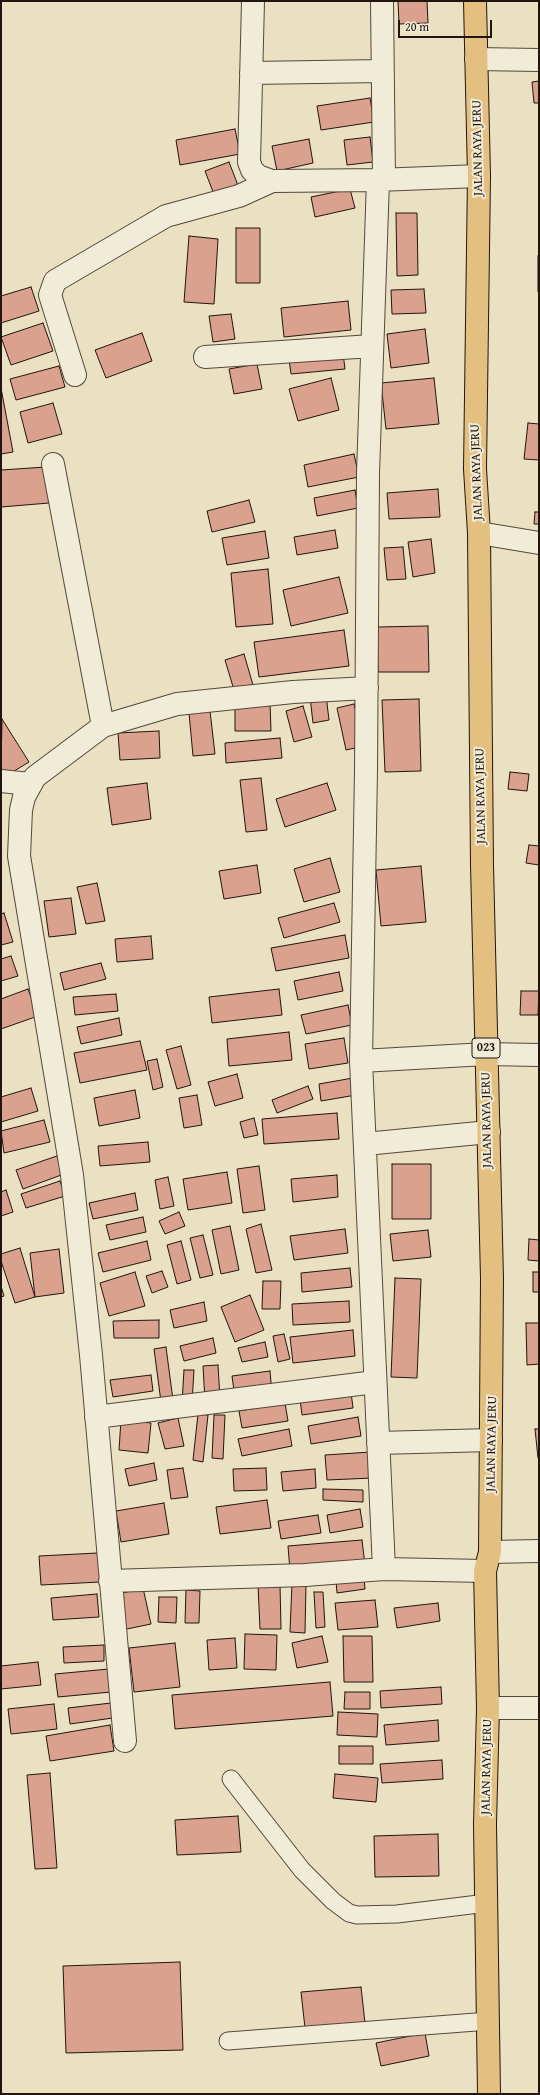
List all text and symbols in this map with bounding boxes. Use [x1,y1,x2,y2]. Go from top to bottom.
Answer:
scale bar [400,12,494,38]
text: 20 m [405,18,429,35]
street label: JALAN RAYA JERU [469,100,487,196]
street label: JALAN RAYA JERU [468,424,486,520]
street label: JALAN RAYA JERU [472,748,490,844]
road number: 023 [472,1038,500,1058]
street label: JALAN RAYA JERU [478,1072,496,1168]
street label: JALAN RAYA JERU [483,1396,501,1492]
street label: JALAN RAYA JERU [478,1719,496,1815]

